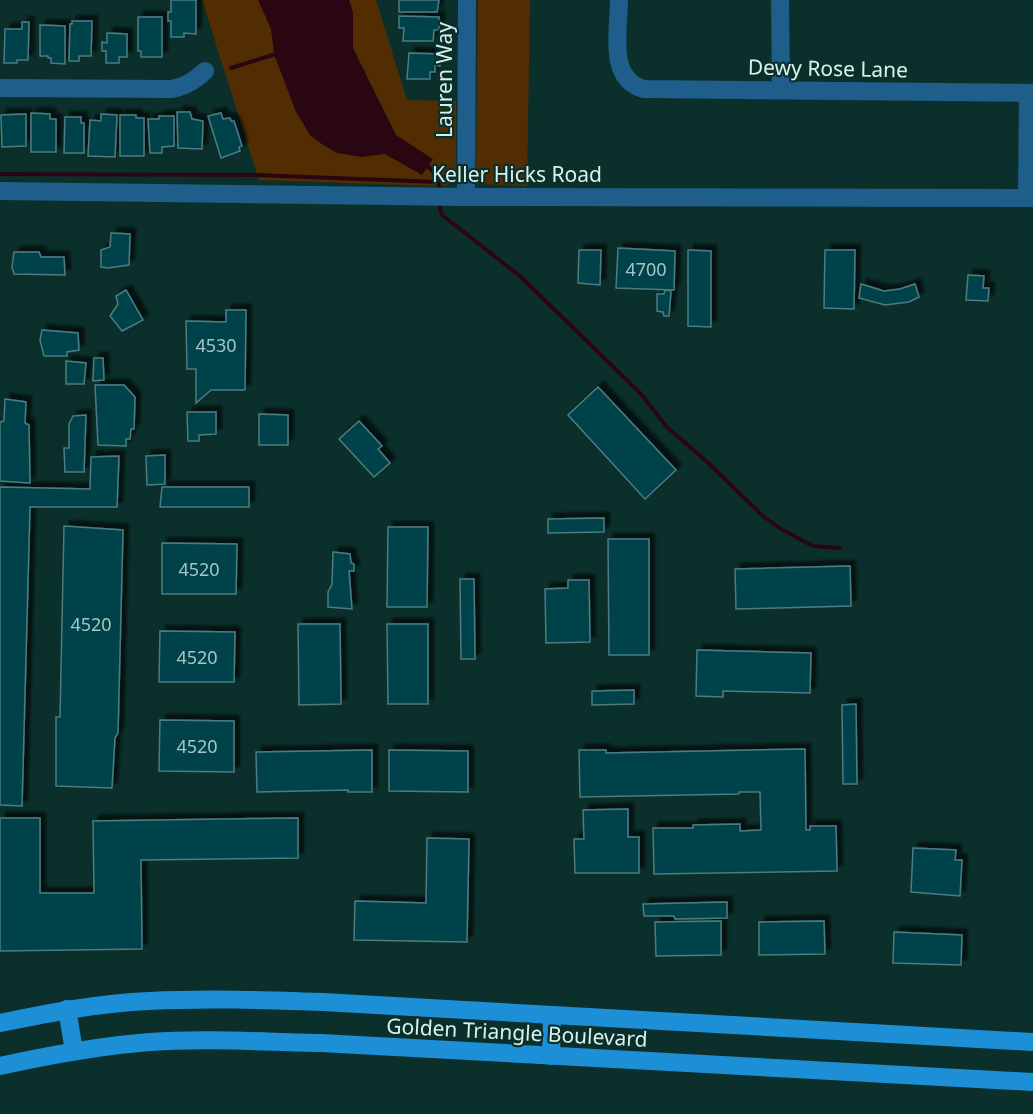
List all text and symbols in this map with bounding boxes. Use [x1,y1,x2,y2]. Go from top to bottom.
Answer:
street label: Lauren Way [430,22,458,138]
street label: Dewy Rose Lane [748,53,908,83]
street label: Keller Hicks Road [432,160,602,188]
house number: 4700 [625,257,667,281]
house number: 4530 [195,333,237,357]
house number: 4520 [178,557,220,581]
house number: 4520 [70,612,112,636]
house number: 4520 [176,645,218,669]
house number: 4520 [176,734,218,758]
street label: Golden Triangle Boulevard [386,1011,648,1053]

